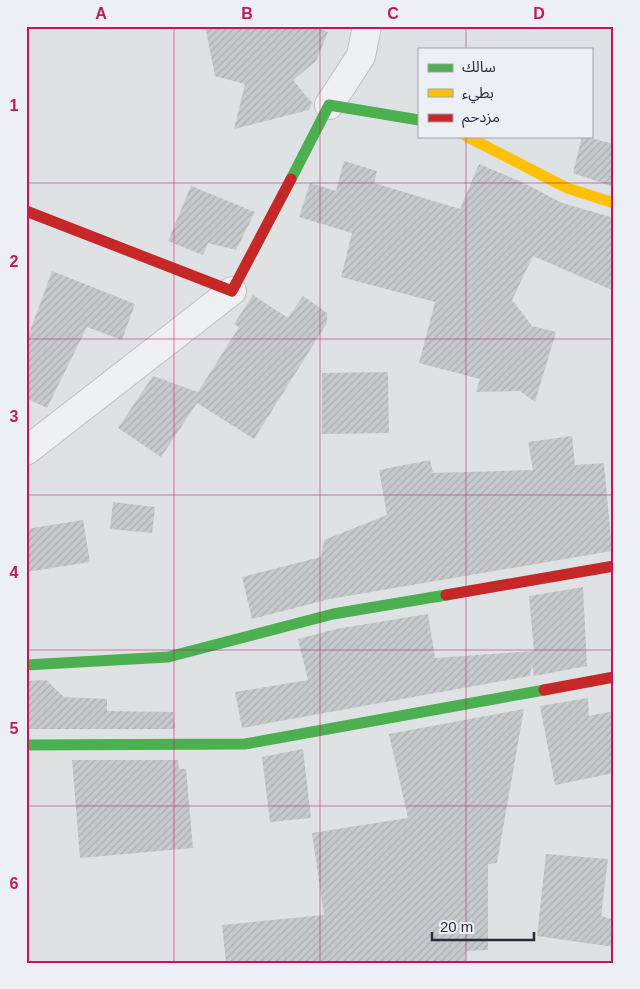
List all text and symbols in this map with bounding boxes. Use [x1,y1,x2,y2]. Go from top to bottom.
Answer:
text: A [95,5,107,22]
text: B [241,5,253,22]
text: C [387,5,399,22]
text: D [533,5,545,22]
legend [418,48,592,138]
text: سالك [462,58,496,75]
text: بطيء [462,84,494,104]
text: 1 [10,97,19,114]
text: مزدحم [462,108,500,128]
text: 2 [10,253,19,270]
text: 3 [10,408,19,425]
text: 4 [10,564,19,581]
text: 5 [10,720,19,737]
text: 6 [10,875,19,892]
scale bar [432,909,535,941]
text: 20 m [440,918,473,935]

